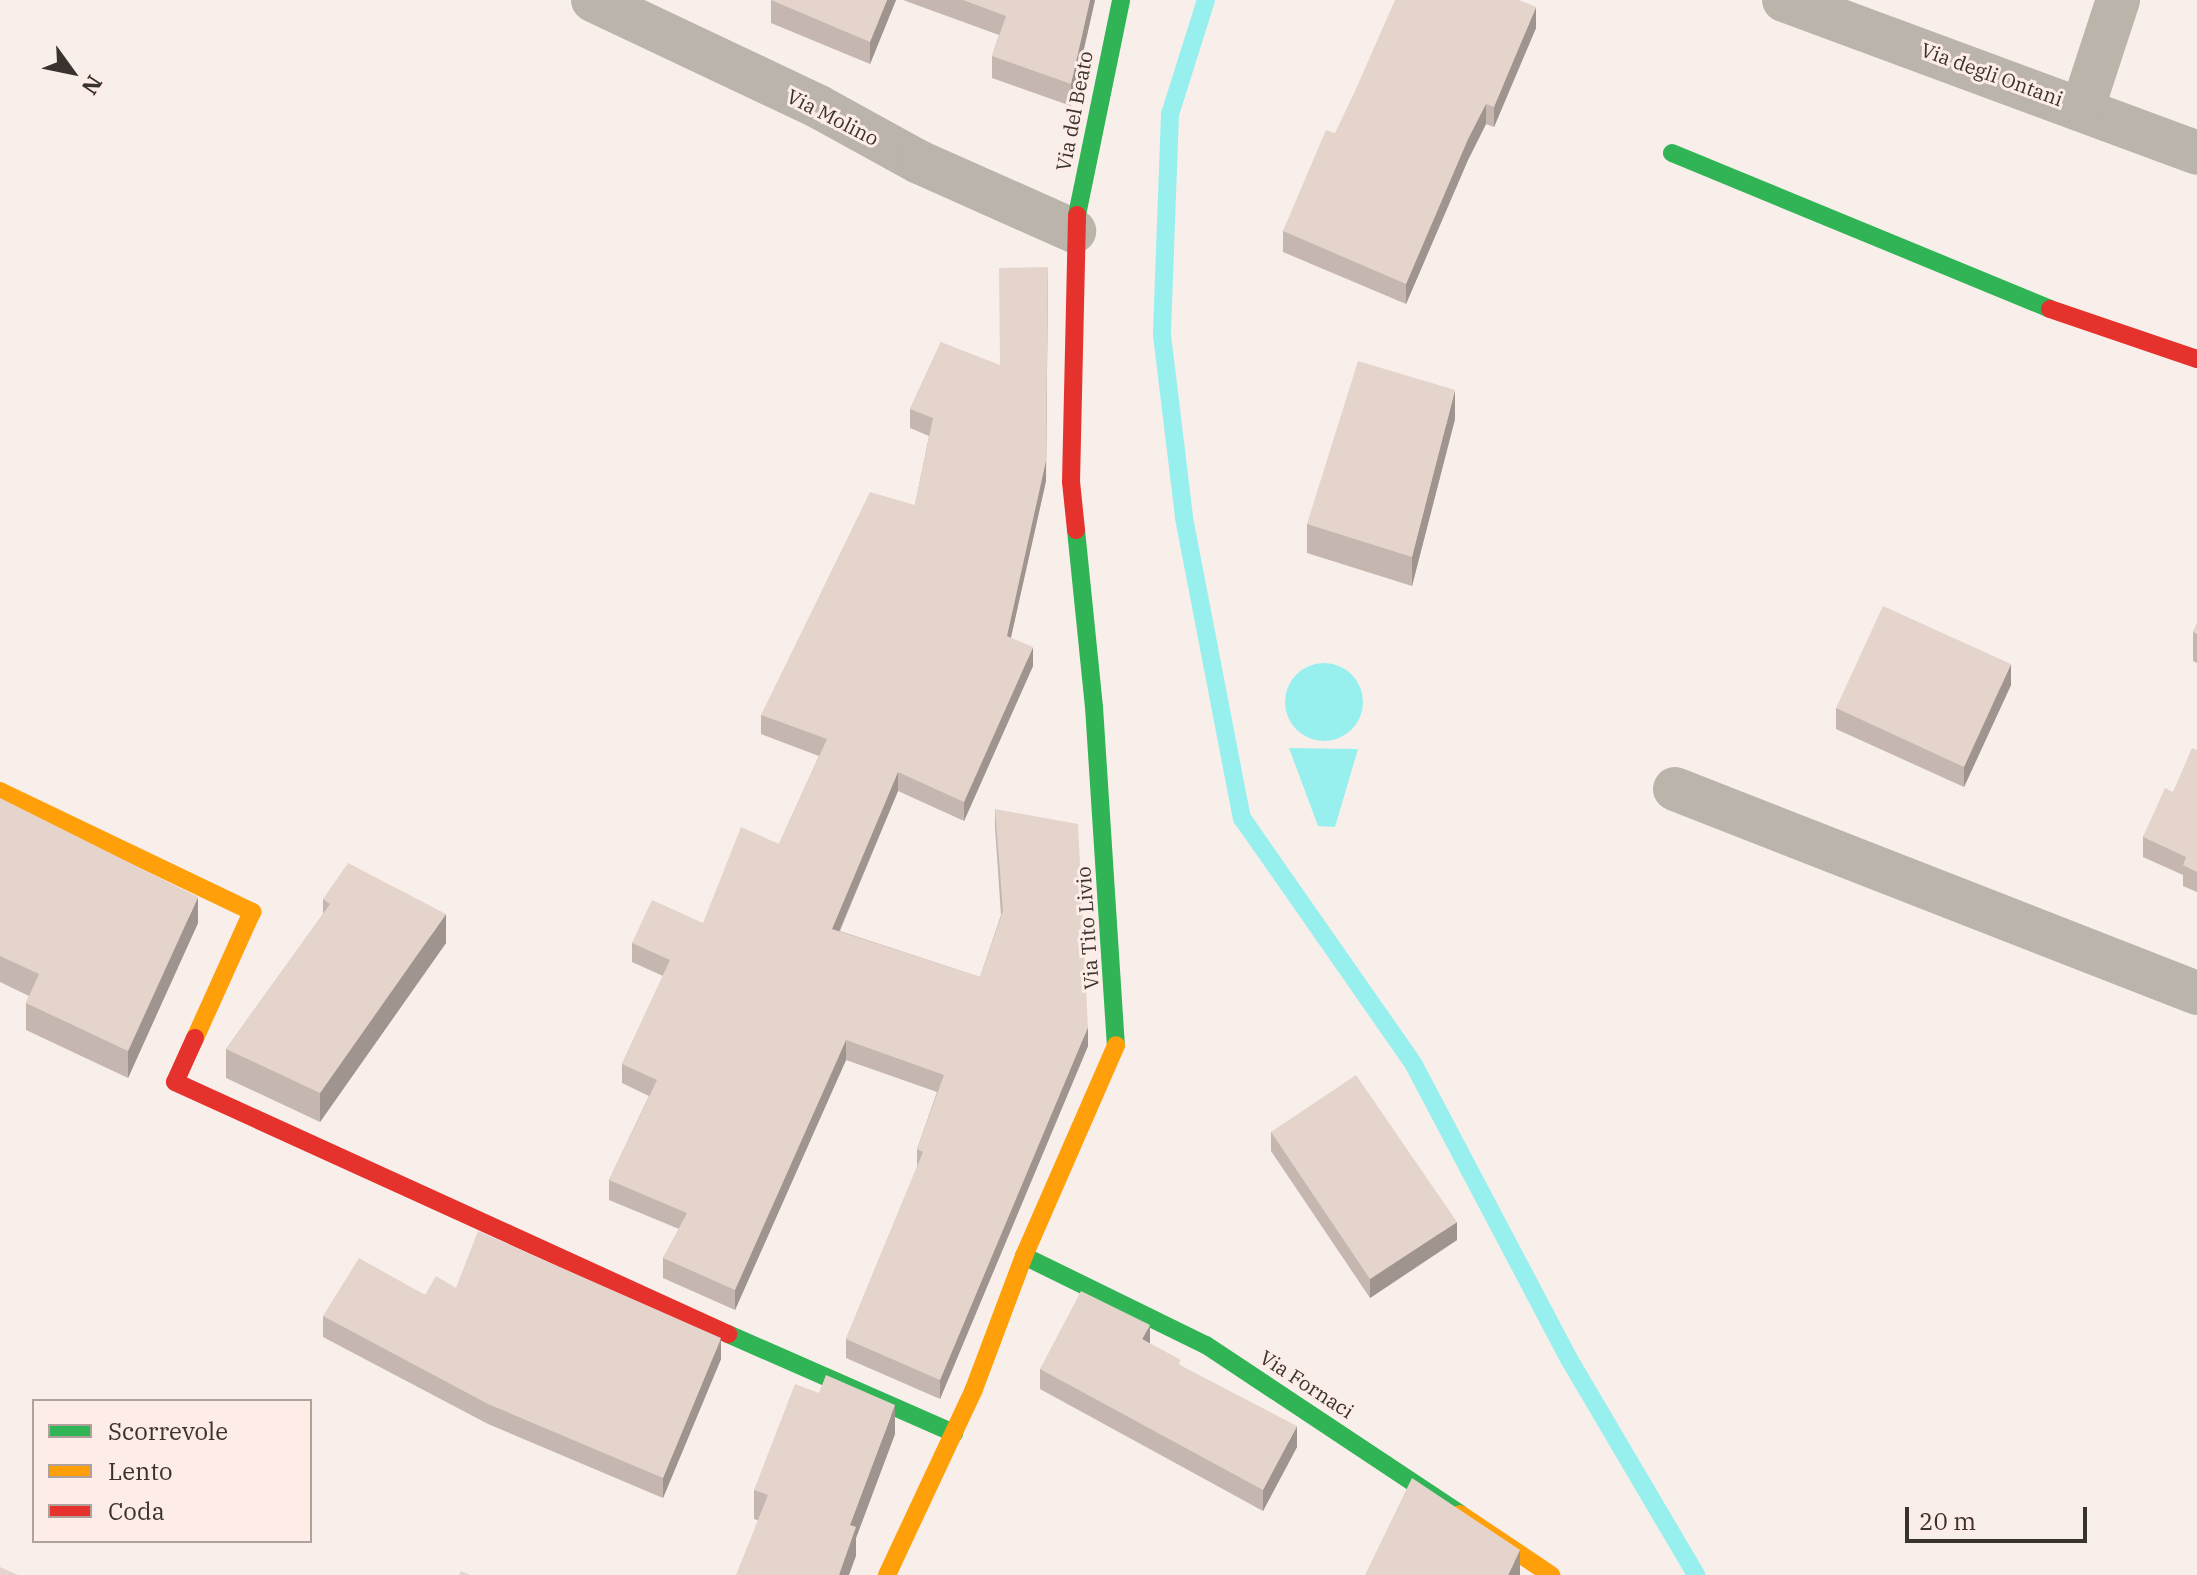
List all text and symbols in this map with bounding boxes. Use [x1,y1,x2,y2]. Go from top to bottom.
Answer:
north arrow [32,32,112,112]
street label: Via degli Ontani [1918,37,2066,111]
street label: Via del Beato [1051,49,1097,173]
text: N [76,70,109,101]
street label: Via Molino [783,84,883,150]
street label: Via Tito Livio [1071,866,1103,990]
street label: Via Fornaci [1256,1345,1358,1423]
legend [32,1399,312,1543]
text: Scorrevole [108,1415,228,1447]
text: Lento [108,1455,172,1487]
scale bar [1909,1491,2091,1541]
text: Coda [108,1495,165,1527]
text: 20 m [1919,1505,1976,1537]

